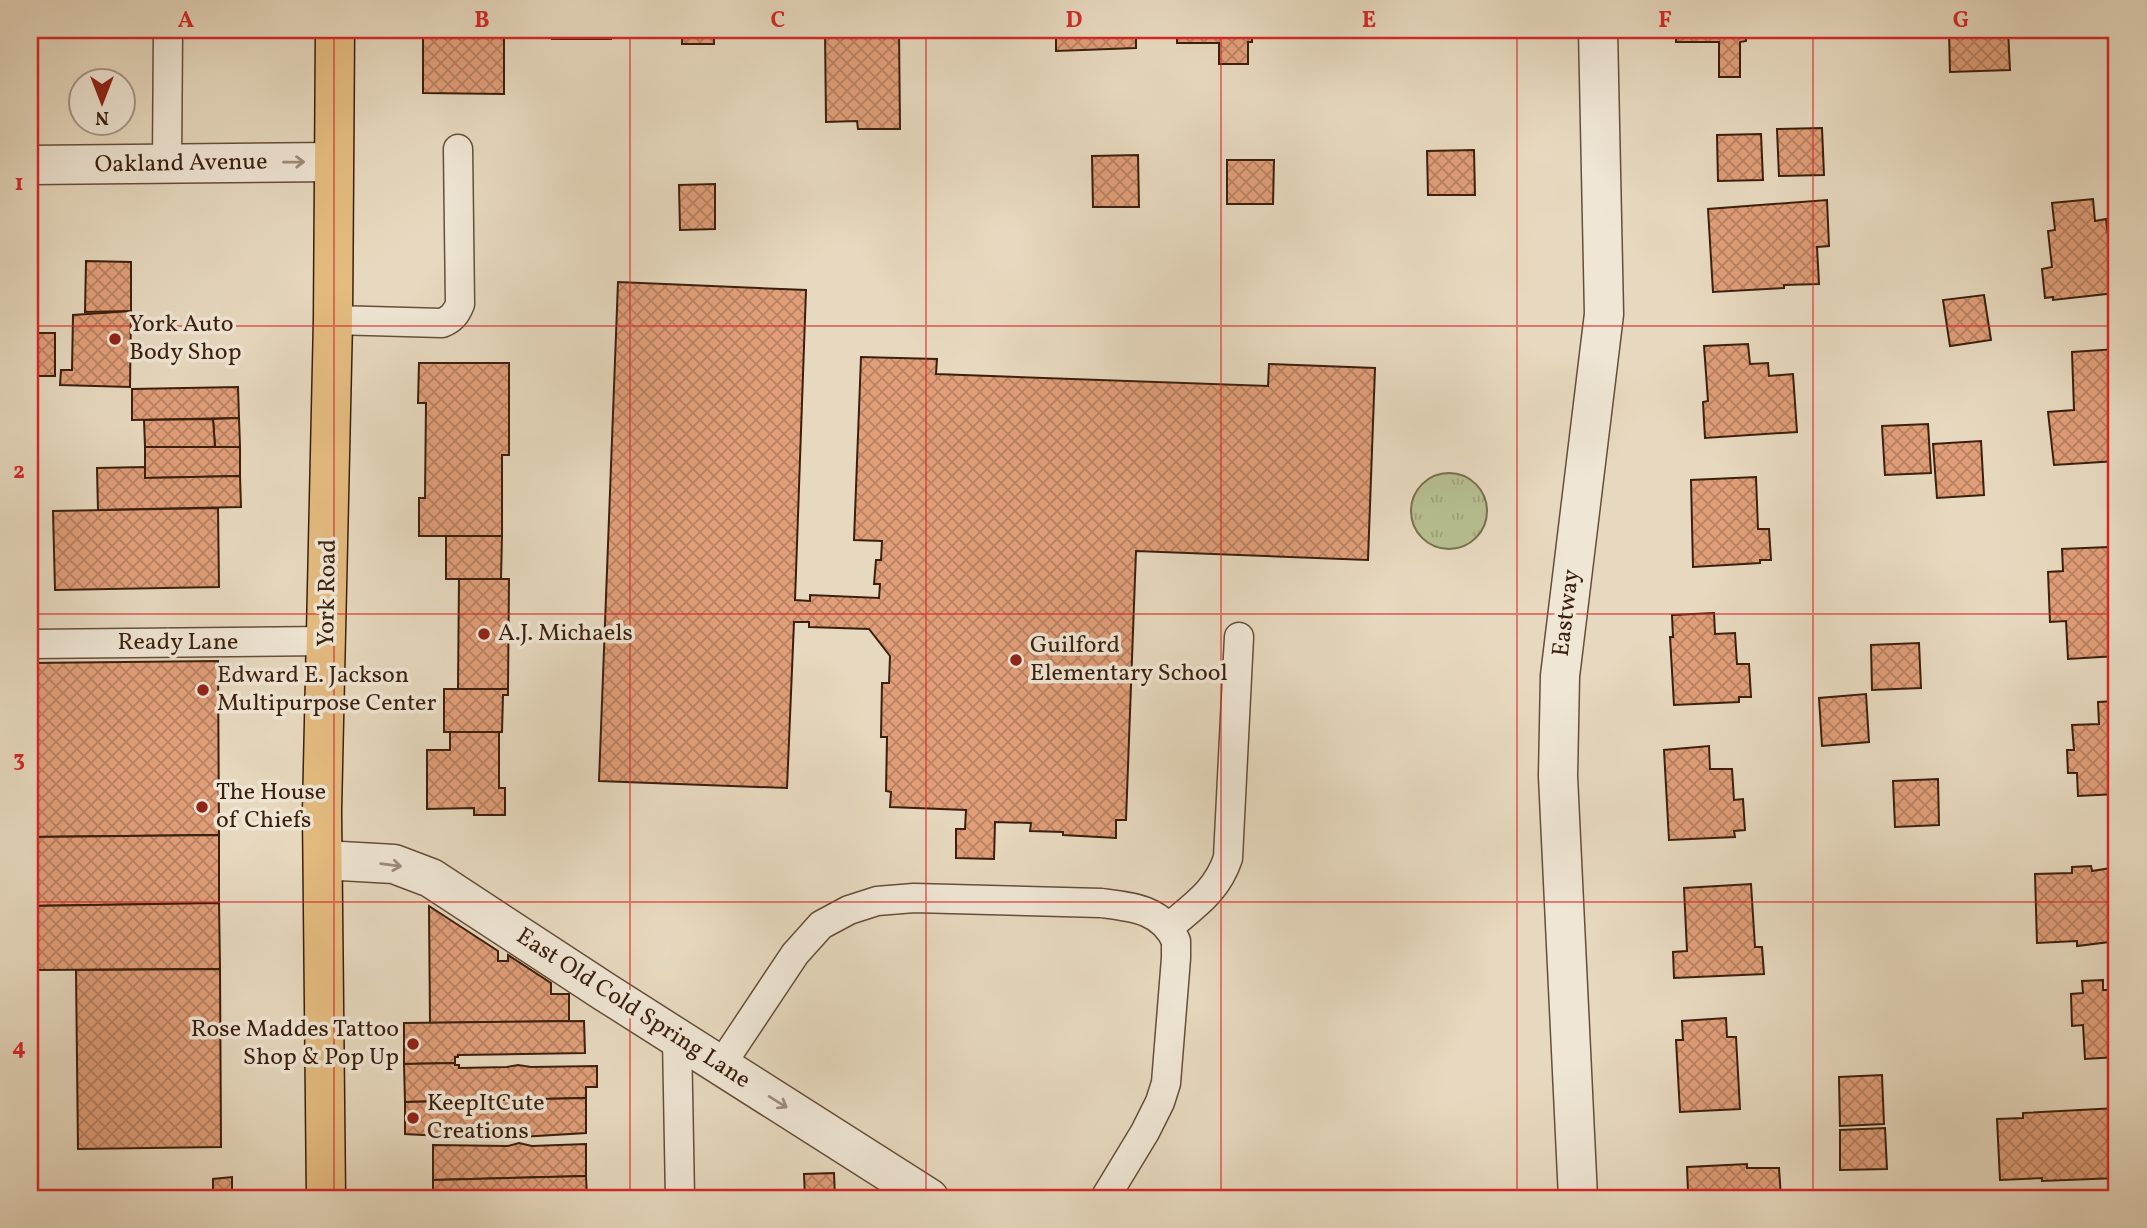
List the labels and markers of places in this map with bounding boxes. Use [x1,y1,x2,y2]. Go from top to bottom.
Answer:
place label: York Auto Body Shop [129,308,241,370]
marker: York Auto Body Shop [107,331,123,347]
place label: A.J. Michaels [498,617,633,651]
marker: A.J. Michaels [476,626,492,642]
place label: Guilford Elementary School [1030,629,1228,691]
marker: Guilford Elementary School [1008,652,1024,668]
place label: Edward E. Jackson Multipurpose Center [217,659,437,721]
marker: Edward E. Jackson Multipurpose Center [195,682,211,698]
place label: The House of Chiefs [216,776,326,838]
marker: The House of Chiefs [194,799,210,815]
place label: Rose Maddes Tattoo Shop & Pop Up [191,1013,399,1075]
marker: Rose Maddes Tattoo Shop & Pop Up [405,1036,421,1052]
place label: KeepItCute Creations [427,1087,545,1149]
marker: KeepItCute Creations [405,1110,421,1126]

